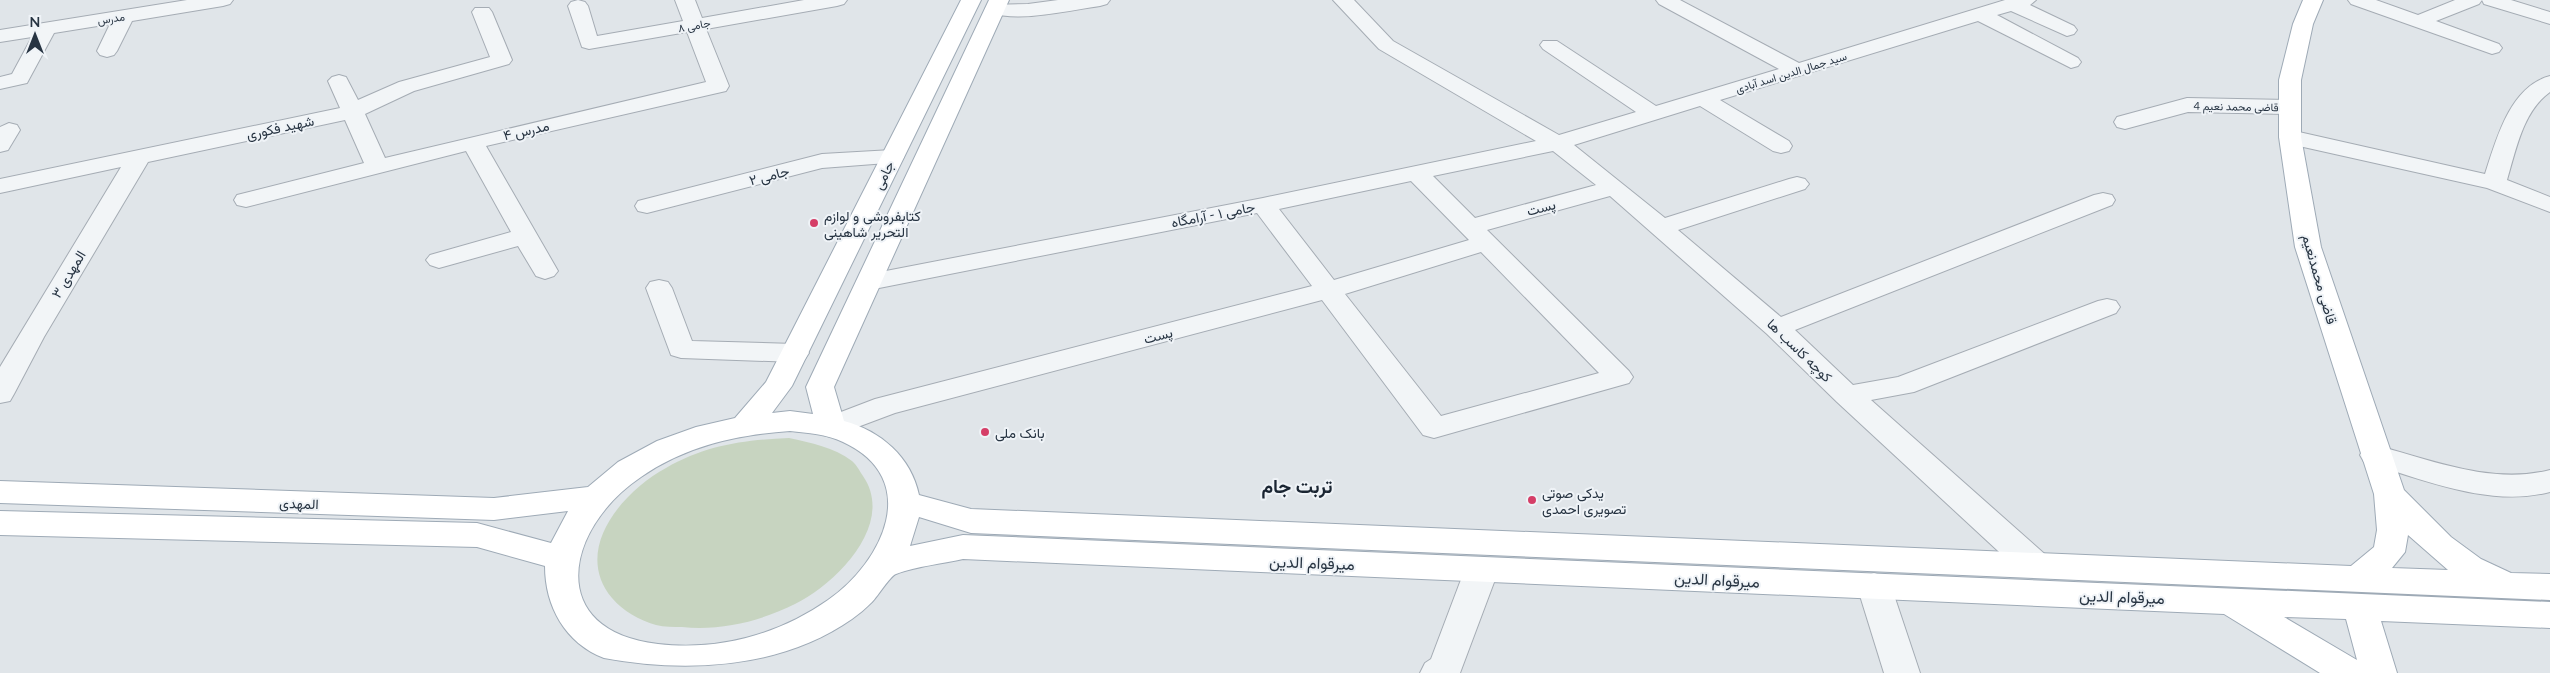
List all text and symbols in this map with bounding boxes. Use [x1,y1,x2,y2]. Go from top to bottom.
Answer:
street label: مدرس [96,9,126,28]
north arrow [10,10,60,60]
text: N [30,13,40,30]
street label: جامی ۸ [677,16,711,35]
street label: سید جمال الدین اسد آبادی [1734,49,1849,96]
street label: قاضی محمد نعیم 4 [2193,99,2279,115]
street label: شهید فکوری [245,112,316,143]
street label: مدرس ۴ [501,116,551,145]
street label: جامی [869,158,898,193]
street label: جامی ۲ [747,162,791,189]
street label: پست [1525,195,1558,221]
street label: جامی ۱ - آرامگاه [1170,198,1257,231]
place label: کتابفروشی و لوازم التحریر شاهینی [824,207,921,241]
marker: کتابفروشی و لوازم التحریر شاهینی [808,217,820,229]
street label: قاضی محمدنعیم [2298,232,2341,326]
street label: المهدی ۳ [47,247,90,301]
street label: کوچه کاسب ها [1763,315,1836,387]
street label: پست [1142,323,1175,349]
place label: بانک ملی [995,424,1045,442]
marker: بانک ملی [979,426,991,438]
district label: تربت جام [1261,474,1333,499]
place label: یدکی صوتی تصویری احمدی [1542,484,1626,518]
street label: المهدی [279,494,319,513]
marker: یدکی صوتی تصویری احمدی [1526,494,1538,506]
street label: میرقوام الدین [1269,551,1355,575]
street label: میرقوام الدین [1674,567,1760,593]
street label: میرقوام الدین [2079,585,2165,609]

